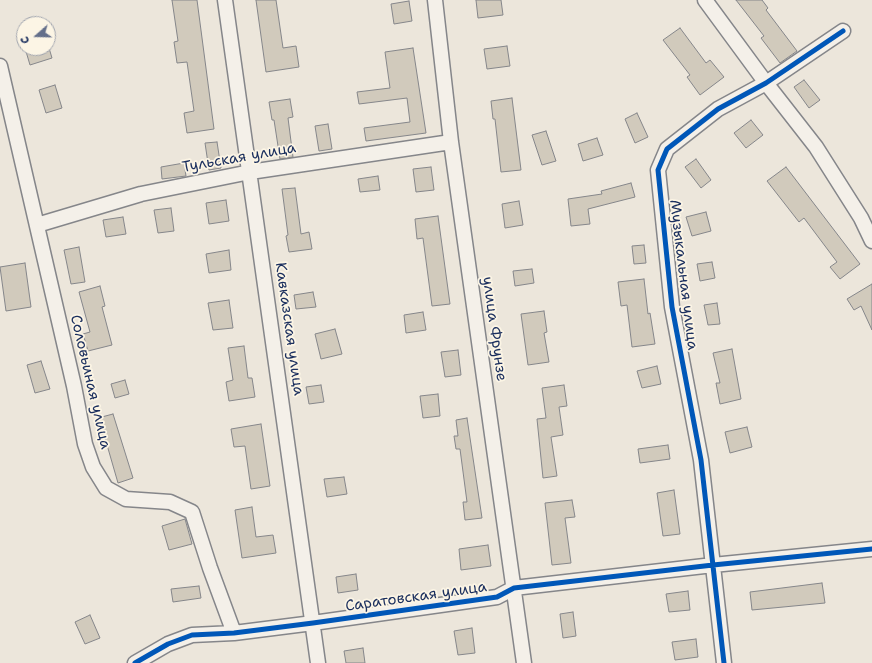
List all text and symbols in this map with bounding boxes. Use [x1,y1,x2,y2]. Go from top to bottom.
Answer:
north arrow [16,16,56,56]
text: С [17,34,33,46]
street label: Тульская улица [181,139,297,177]
street label: Музыкальная улица [665,199,701,351]
street label: Кавказская улица [271,261,307,397]
street label: улица Фрунзе [478,276,510,382]
street label: Соловьиная улица [66,313,114,451]
street label: Саратовская улица [344,578,488,616]

